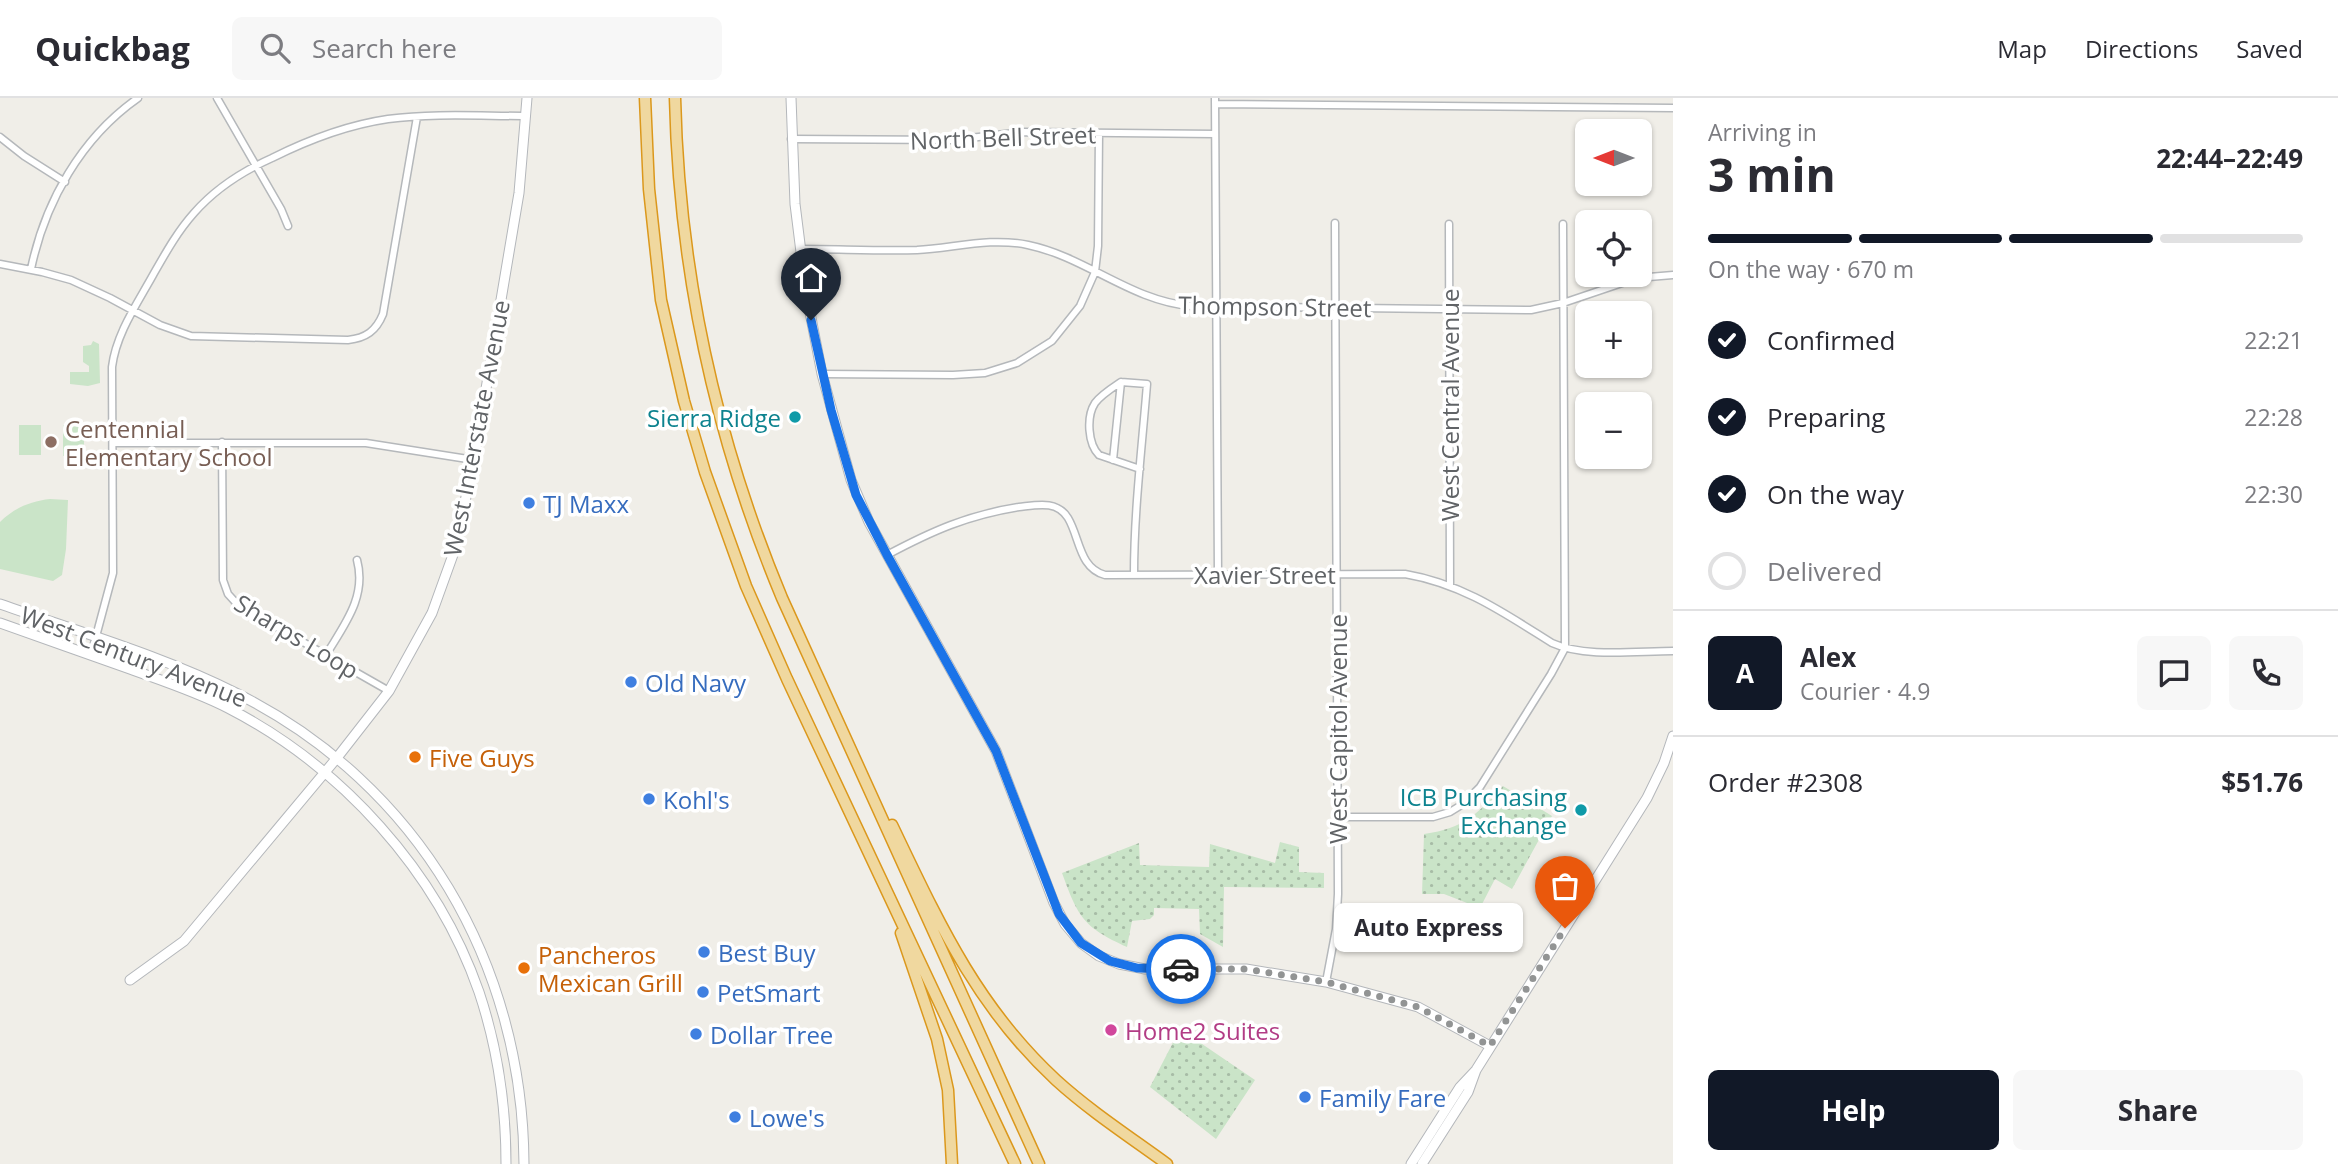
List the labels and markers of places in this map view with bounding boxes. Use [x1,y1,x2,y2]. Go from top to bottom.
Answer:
pin [781,248,841,320]
place label: Sierra Ridge [647,401,781,434]
marker: Sierra Ridge [787,409,803,425]
place label: Centennial Elementary School [65,412,273,473]
marker: Centennial Elementary School [43,434,59,450]
place label: TJ Maxx [543,487,629,520]
marker: TJ Maxx [521,495,537,511]
place label: Old Navy [645,666,747,699]
marker: Old Navy [623,674,639,690]
place label: Five Guys [429,741,535,774]
marker: Five Guys [407,749,423,765]
place label: ICB Purchasing Exchange [1400,780,1567,841]
place label: Kohl's [663,783,730,816]
marker: Kohl's [641,791,657,807]
marker: ICB Purchasing Exchange [1573,802,1589,818]
pin [1535,856,1595,928]
callout: Auto Express [1334,904,1523,952]
place label: Best Buy [718,936,816,969]
place label: Pancheros Mexican Grill [538,938,683,999]
marker: Best Buy [696,944,712,960]
marker: Pancheros Mexican Grill [516,960,532,976]
place label: PetSmart [717,976,821,1009]
marker: PetSmart [695,984,711,1000]
place label: Home2 Suites [1125,1014,1280,1047]
place label: Dollar Tree [710,1018,833,1051]
marker: Home2 Suites [1103,1022,1119,1038]
marker: Dollar Tree [688,1026,704,1042]
place label: Family Fare [1319,1081,1446,1114]
marker: Family Fare [1297,1089,1313,1105]
place label: Lowe's [749,1101,825,1134]
marker: Lowe's [727,1109,743,1125]

